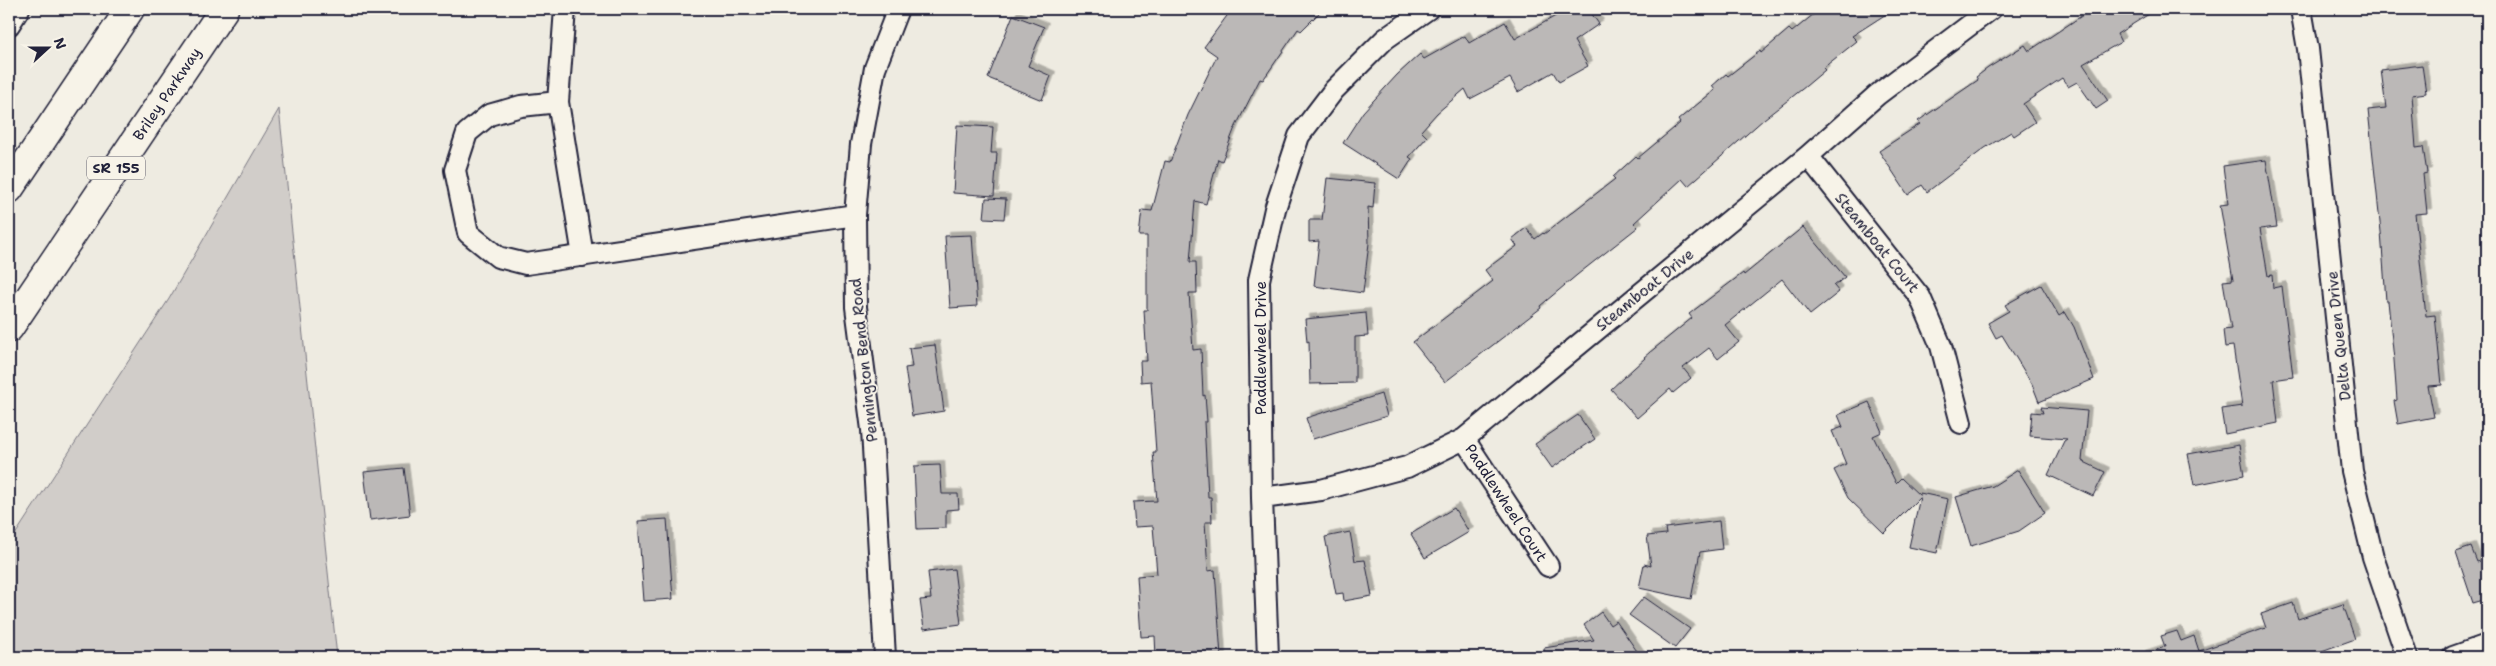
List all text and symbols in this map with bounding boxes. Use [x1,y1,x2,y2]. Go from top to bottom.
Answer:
north arrow [22,22,72,72]
text: N [50,35,71,52]
street label: Briley Parkway [128,43,206,145]
road number: SR 155 [87,156,145,180]
street label: Steamboat Court [1830,189,1924,297]
street label: Steamboat Drive [1592,244,1698,336]
street label: Delta Queen Drive [2322,270,2356,402]
street label: Pennington Bend Road [845,277,883,443]
street label: Paddlewheel Drive [1251,281,1271,415]
street label: Paddlewheel Court [1460,440,1552,566]

